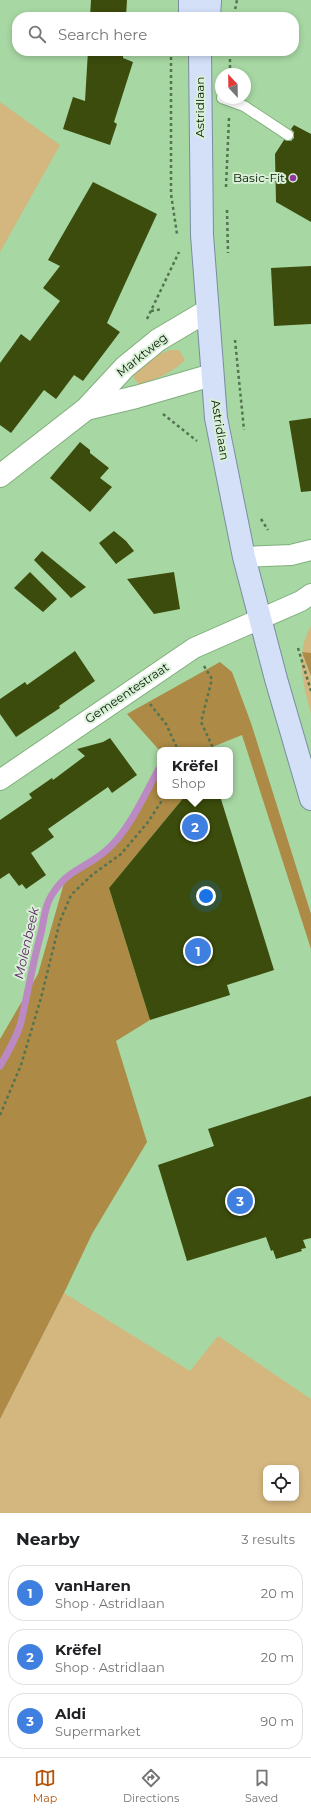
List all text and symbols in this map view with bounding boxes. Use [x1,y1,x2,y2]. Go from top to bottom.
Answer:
search box [12,12,299,56]
icon: search [26,23,48,45]
text: Search here [58,25,147,44]
north arrow [215,68,251,104]
street label: Astridlaan [192,77,207,137]
place label: Basic-Fit [233,170,285,185]
marker: Basic-Fit [288,173,298,183]
street label: Marktweg [113,330,170,380]
street label: Astridlaan [208,399,233,461]
street label: Gemeentestraat [82,659,172,726]
popup [157,747,233,799]
text: Krëfel [172,756,218,775]
text: Shop [172,775,206,791]
pin: 2 [182,812,208,842]
your location [196,886,216,906]
water label: Molenbeek [10,904,42,980]
pin: 1 [185,936,211,966]
pin: 3 [227,1186,253,1216]
map controls [263,1465,299,1501]
button: locate [263,1465,299,1501]
text: Nearby [16,1529,80,1549]
text: 3 results [241,1531,295,1547]
text: vanHaren [55,1576,131,1595]
text: 1 [27,1585,33,1601]
text: 20 m [261,1585,294,1601]
text: Shop · Astridlaan [55,1595,165,1611]
text: Krëfel [55,1640,101,1659]
text: 2 [26,1649,34,1665]
text: 20 m [261,1649,294,1665]
text: Shop · Astridlaan [55,1659,165,1675]
text: Aldi [55,1704,86,1723]
text: 3 [26,1713,34,1729]
text: 90 m [260,1713,294,1729]
text: Supermarket [55,1723,141,1739]
tab: Map [33,1767,57,1805]
tab: Directions [123,1767,179,1805]
tab: Saved [245,1767,278,1805]

